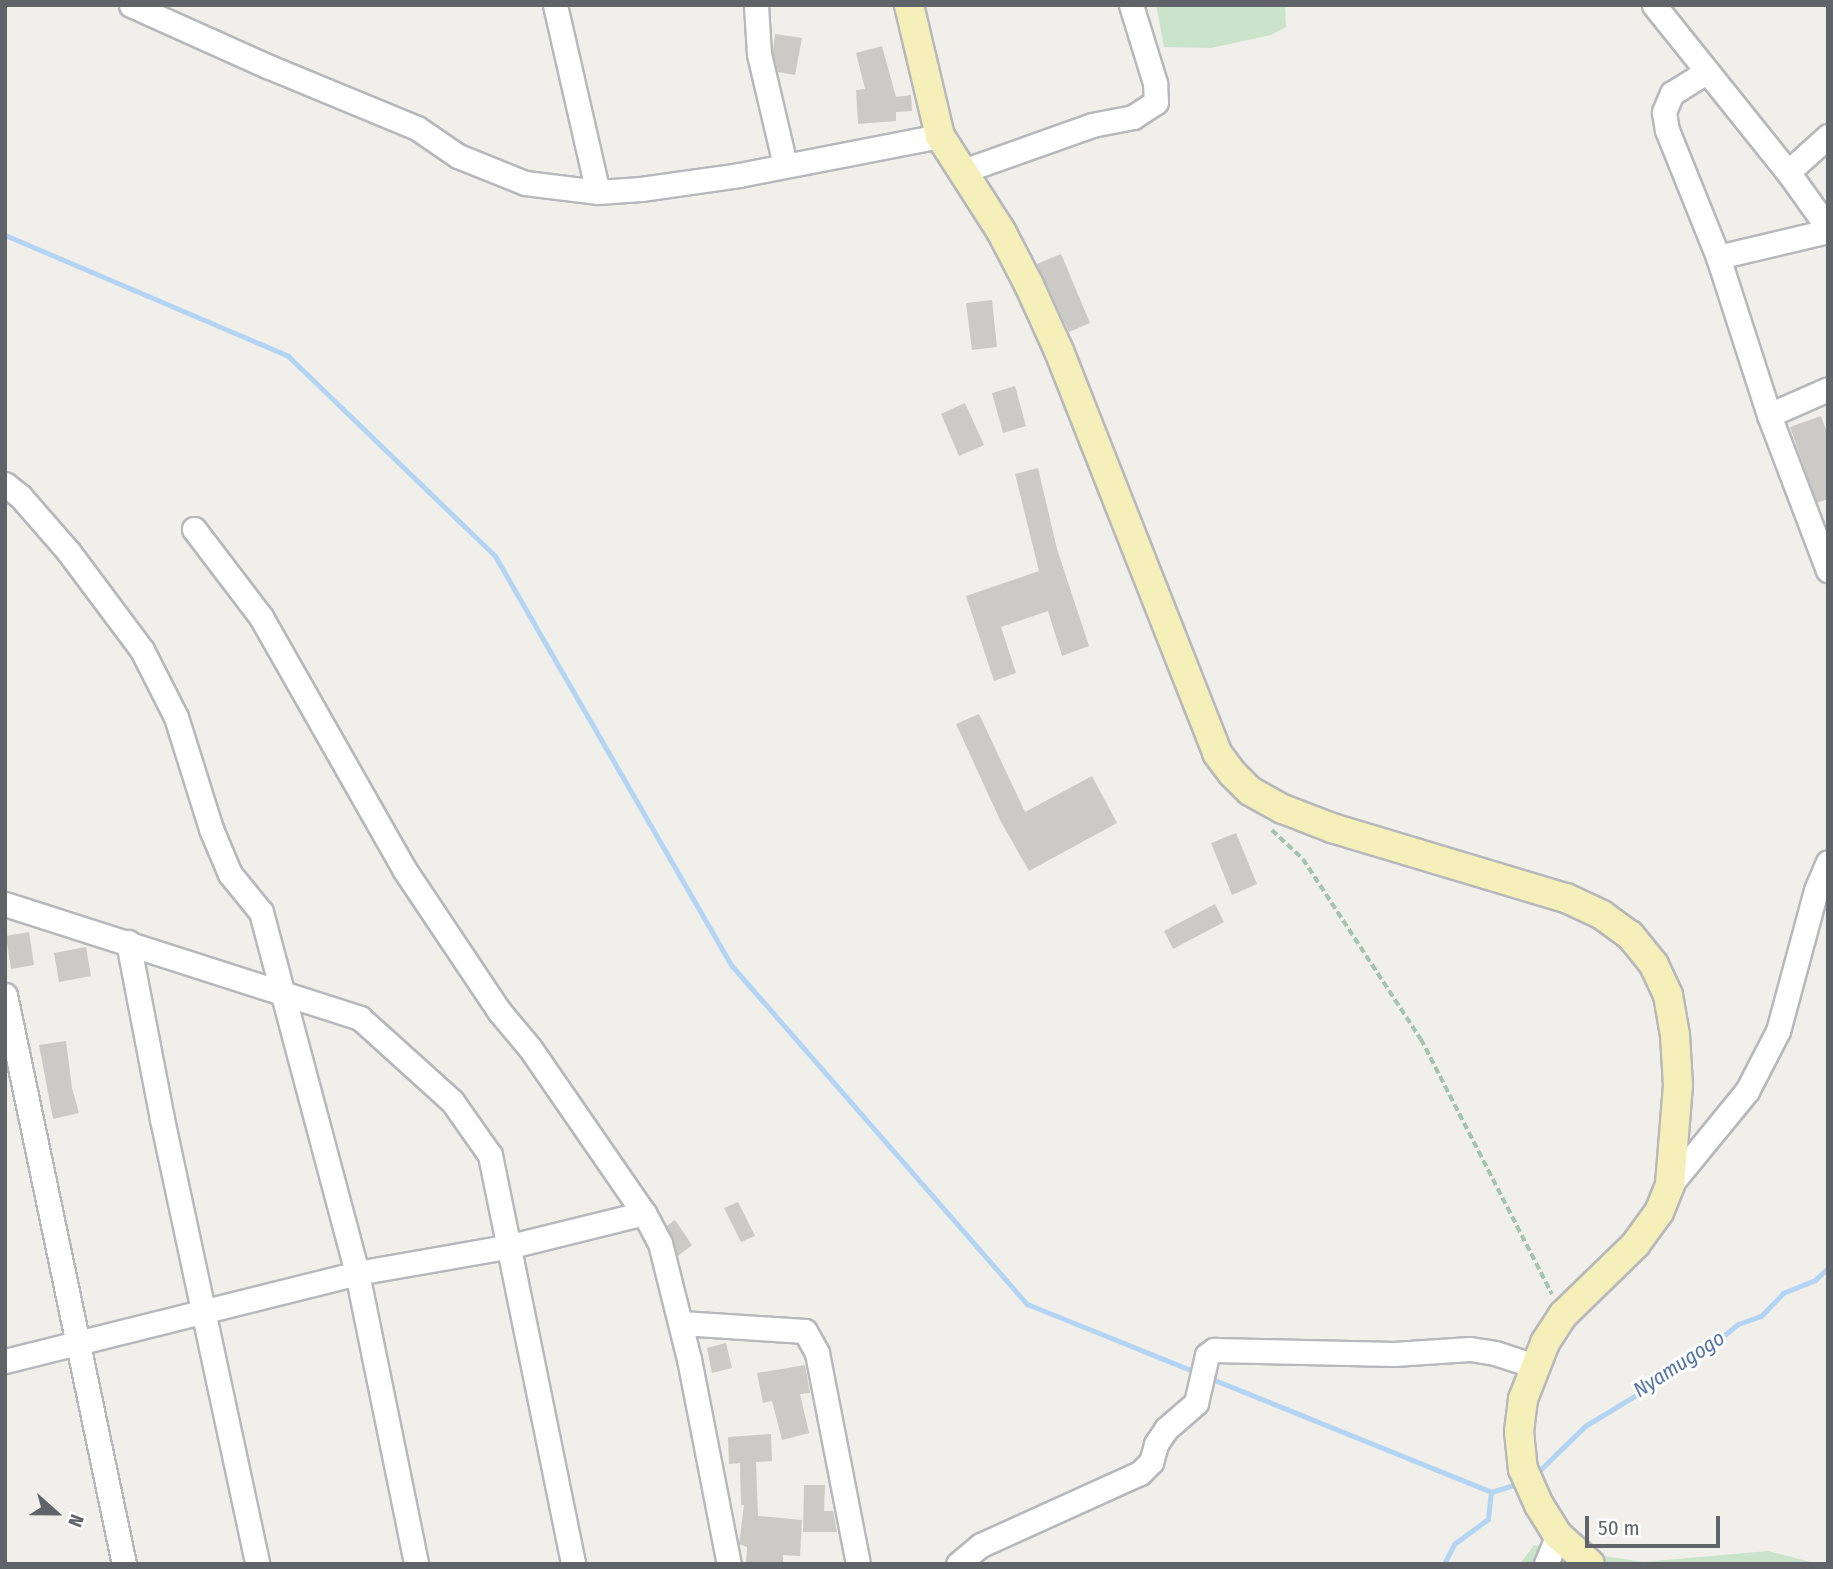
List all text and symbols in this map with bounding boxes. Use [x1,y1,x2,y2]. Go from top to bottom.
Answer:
water label: Nyamugogo [1629,1325,1729,1403]
north arrow [21,1478,91,1548]
scale bar [1588,1502,1723,1546]
text: N [63,1511,89,1530]
text: 50 m [1598,1515,1640,1541]

